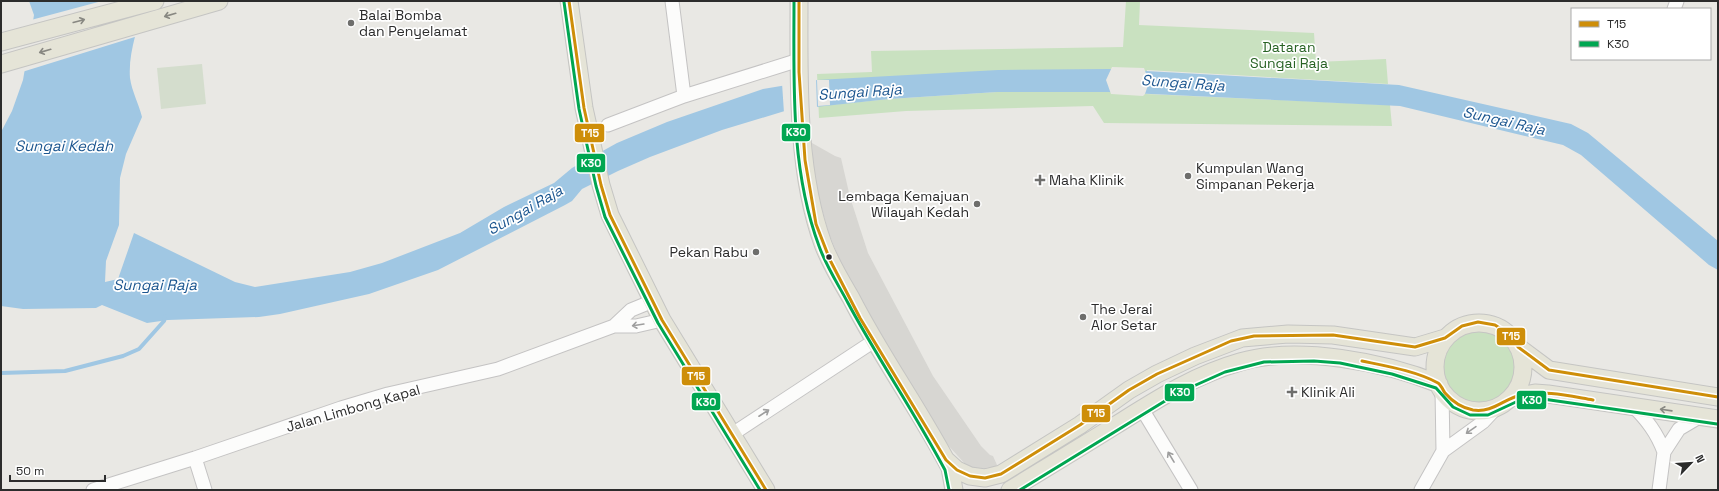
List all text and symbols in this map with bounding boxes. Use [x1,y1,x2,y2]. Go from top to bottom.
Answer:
place label: Balai Bomba dan Penyelamat [359,6,468,40]
legend [1571,8,1711,60]
one-way arrow [164,12,177,19]
text: T15 [1607,16,1626,32]
one-way arrow [72,17,85,24]
marker: Balai Bomba dan Penyelamat [346,18,356,28]
text: K30 [1607,36,1629,52]
park label: Dataran Sungai Raja [1250,38,1328,72]
one-way arrow [39,48,52,55]
water label: Sungai Raja [1141,70,1226,95]
water label: Sungai Raja [818,79,903,104]
water label: Sungai Raja [1461,102,1547,139]
line badge: T15 [574,123,605,143]
line badge: K30 [781,123,811,142]
text: K30 [786,125,806,139]
text: T15 [581,126,599,140]
water label: Sungai Kedah [15,136,114,155]
line badge: K30 [576,153,606,173]
text: K30 [581,156,601,170]
place label: Kumpulan Wang Simpanan Pekerja [1196,159,1315,193]
place label: Maha Klinik [1049,171,1125,189]
marker: Kumpulan Wang Simpanan Pekerja [1183,171,1193,181]
marker: Maha Klinik [1034,174,1046,186]
water label: Sungai Raja [484,180,566,239]
place label: Lembaga Kemajuan Wilayah Kedah [838,187,969,221]
marker: Lembaga Kemajuan Wilayah Kedah [972,199,982,209]
place label: Pekan Rabu [669,243,748,261]
marker: Pekan Rabu [751,247,761,257]
unlabelled marker [824,252,834,262]
water label: Sungai Raja [113,275,197,294]
place label: The Jerai Alor Setar [1091,300,1157,334]
marker: The Jerai Alor Setar [1078,312,1088,322]
one-way arrow [632,321,645,329]
line badge: T15 [1496,327,1526,346]
text: T15 [1502,329,1520,343]
line badge: T15 [681,366,711,386]
text: T15 [687,369,705,383]
street label: Jalan Limbong Kapal [284,380,422,436]
line badge: K30 [1164,383,1195,402]
place label: Klinik Ali [1301,383,1355,401]
text: K30 [1170,385,1190,399]
marker: Klinik Ali [1286,386,1298,398]
line badge: K30 [1516,390,1547,410]
line badge: K30 [691,392,721,411]
text: K30 [1522,393,1542,407]
text: K30 [696,395,716,409]
line badge: T15 [1081,404,1111,423]
text: T15 [1087,406,1105,420]
one-way arrow [1660,406,1673,414]
one-way arrow [758,409,770,417]
one-way arrow [1465,426,1476,434]
north arrow [1671,443,1711,483]
one-way arrow [1167,452,1175,463]
text: N [1692,452,1708,465]
scale bar [10,457,105,483]
text: 50 m [16,463,44,479]

